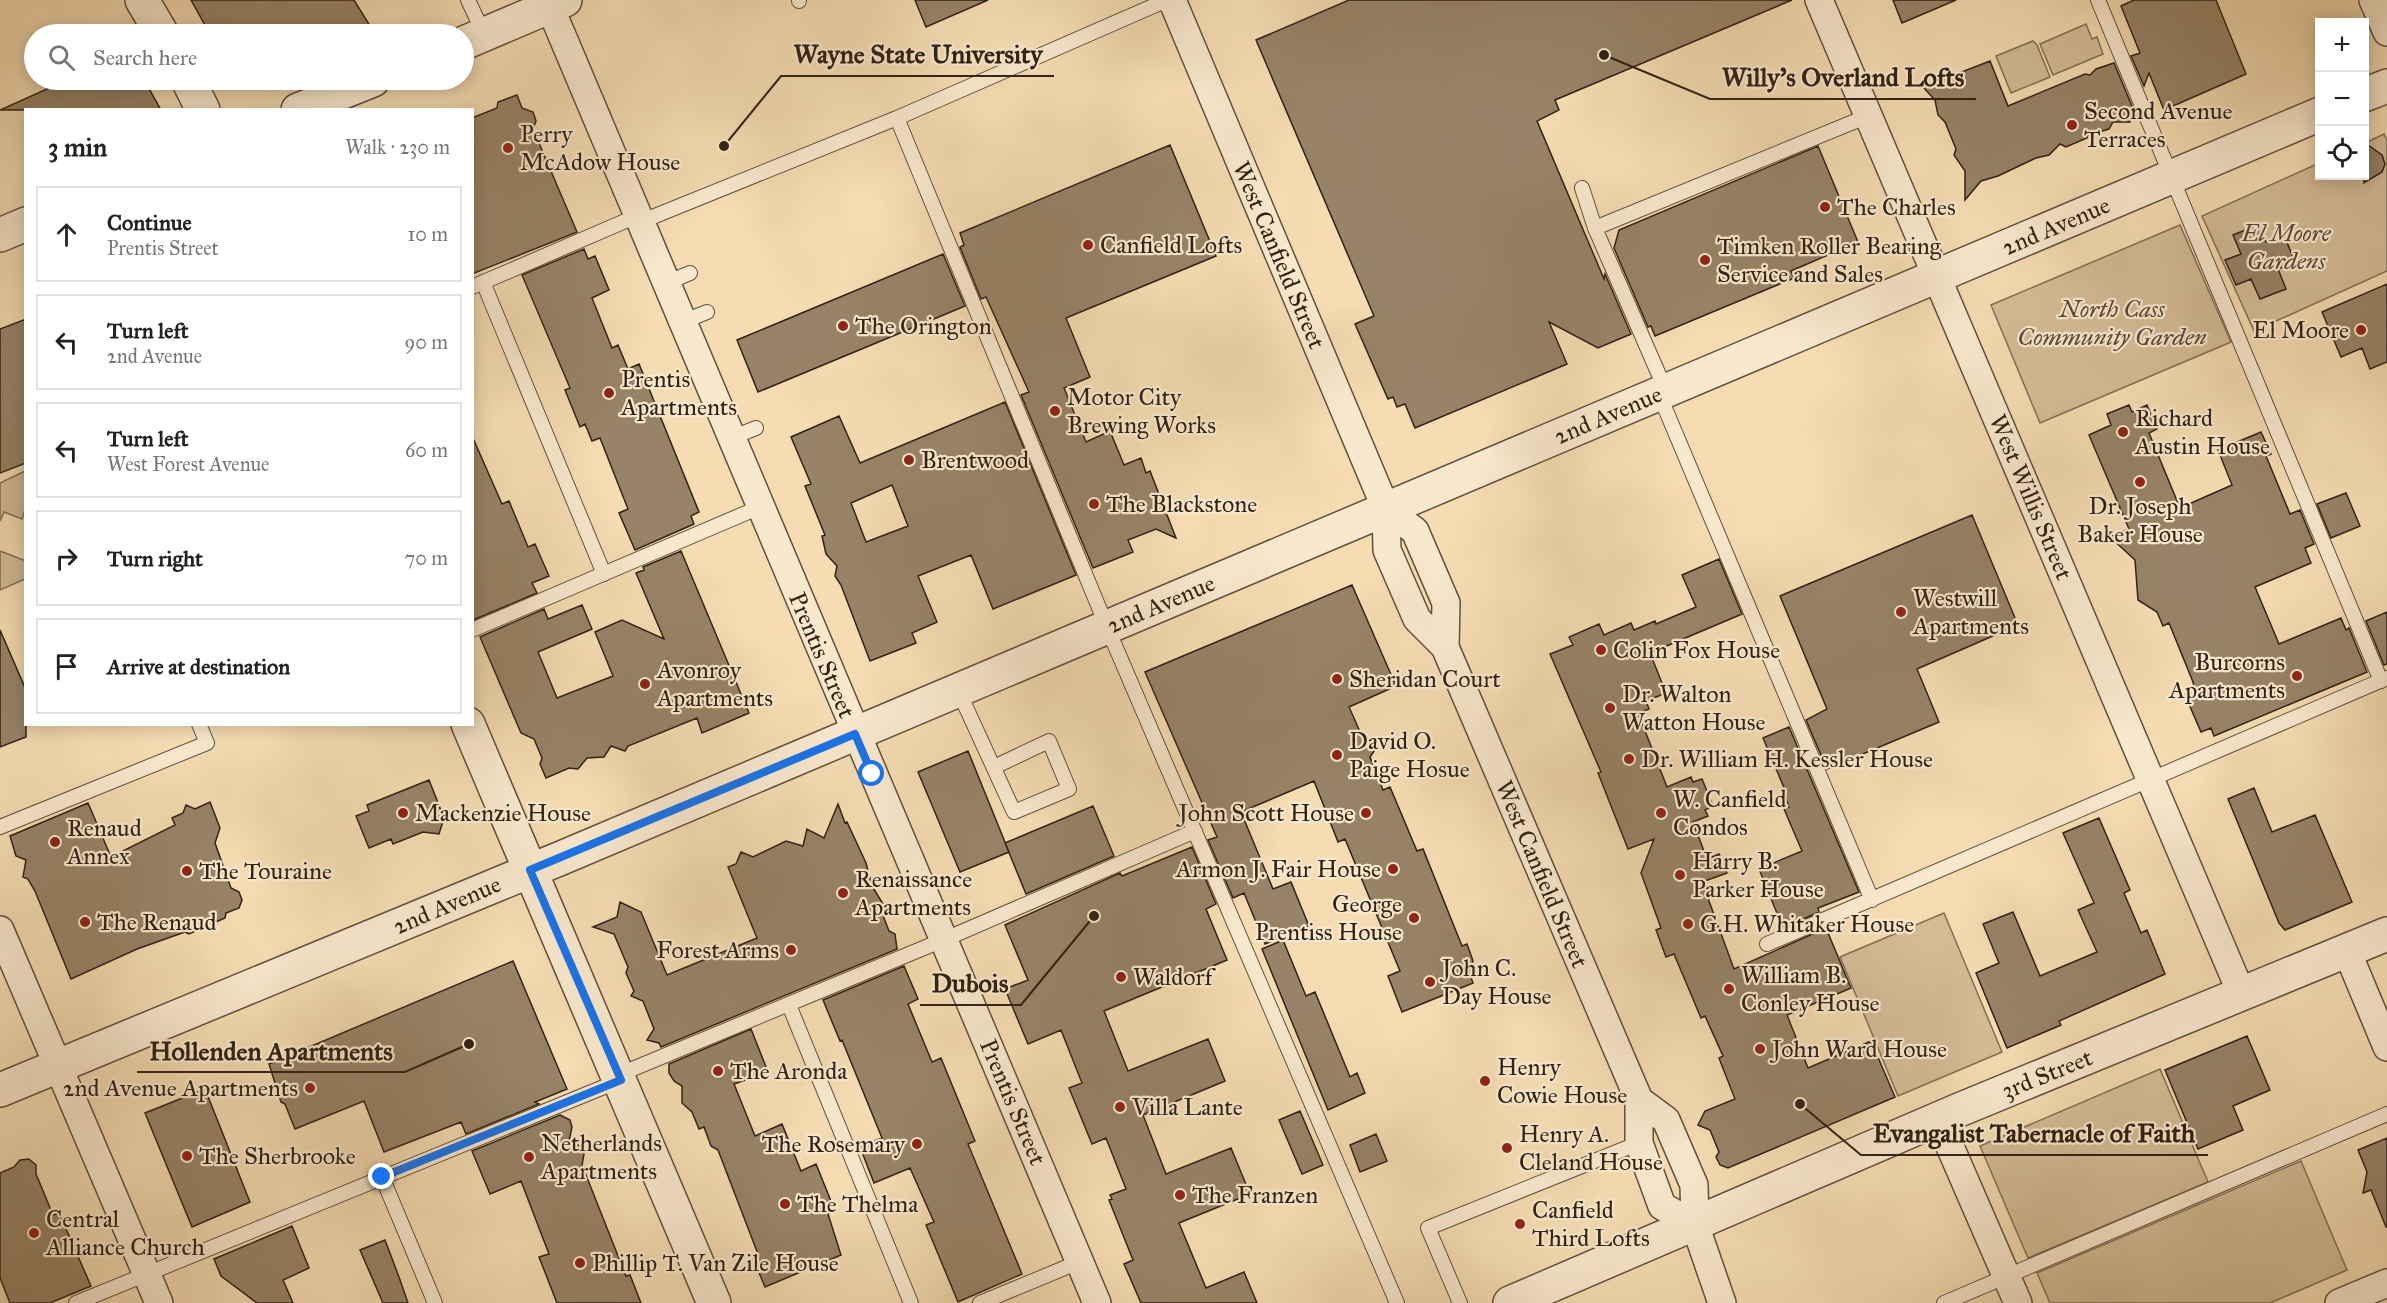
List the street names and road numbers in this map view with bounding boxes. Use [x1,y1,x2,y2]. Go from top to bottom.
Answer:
street label: West Canfield Street [1226,157,1332,354]
street label: 2nd Avenue [1998,190,2114,262]
street label: 2nd Avenue [1550,379,1666,451]
street label: West Willis Street [1983,410,2080,585]
street label: 2nd Avenue [1103,568,1219,640]
street label: Prentis Street [782,587,862,723]
street label: West Canfield Street [1489,776,1595,973]
street label: 2nd Avenue [389,869,505,941]
street label: Prentis Street [973,1034,1053,1170]
street label: 3rd Street [1997,1042,2097,1106]

